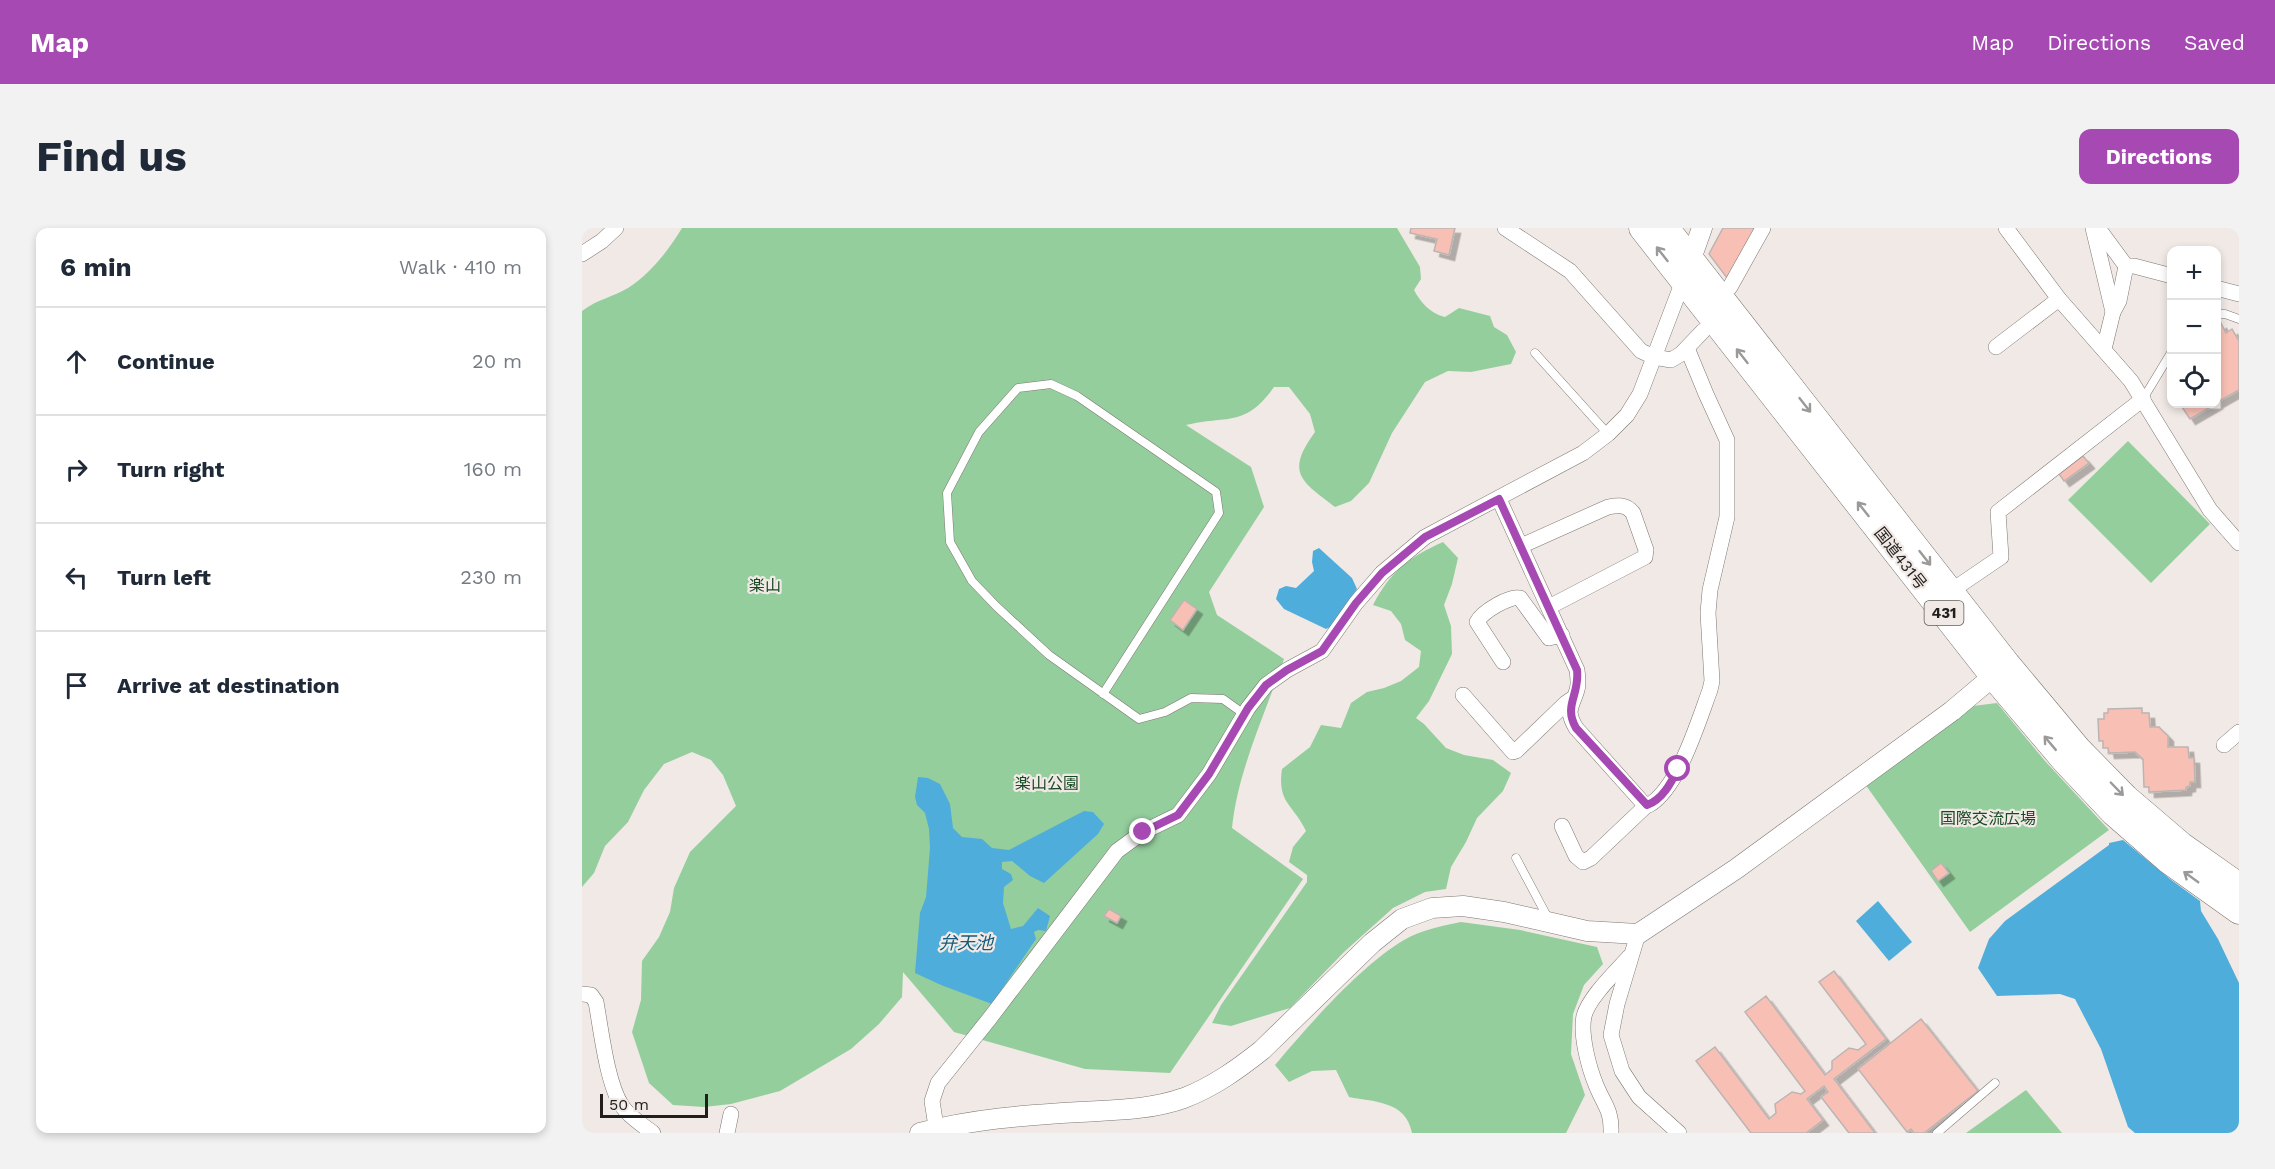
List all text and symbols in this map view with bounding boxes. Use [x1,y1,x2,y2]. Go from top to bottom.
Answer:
text: Map [30,26,89,59]
text: Map [1971,30,2014,55]
text: Directions [2047,30,2151,55]
text: Saved [2184,30,2245,55]
button: Directions [2079,129,2239,184]
text: Find us [36,132,187,181]
map controls [2167,246,2221,408]
button: + [2167,246,2221,300]
one-way arrow [1656,247,1669,263]
text: 6 min [60,252,132,282]
text: Walk · 410 m [399,255,522,279]
button: − [2167,300,2221,354]
icon: ahead [60,345,93,378]
one-way arrow [1735,348,1748,364]
text: Continue [117,349,215,374]
text: 20 m [472,349,522,373]
button: locate [2167,354,2221,408]
one-way arrow [1798,396,1811,412]
icon: right [60,453,93,486]
text: Turn right [117,457,224,482]
text: 160 m [464,457,522,481]
one-way arrow [1856,502,1869,518]
street label: 国道431号 [1871,524,1931,593]
one-way arrow [1918,550,1931,566]
icon: left [60,561,93,594]
text: Turn left [117,565,211,590]
text: 230 m [460,565,522,589]
park label: 楽山 [749,576,781,595]
road number: 431 [1924,601,1964,625]
icon: arrive [60,669,93,702]
text: Arrive at destination [117,673,340,698]
one-way arrow [2043,736,2057,751]
route start [1664,755,1690,781]
park label: 楽山公園 [1015,774,1079,793]
one-way arrow [2109,781,2124,796]
park label: 国際交流広場 [1940,809,2036,828]
route end [1129,818,1155,844]
one-way arrow [2184,871,2200,883]
water label: 弁天池 [939,932,995,953]
scale bar [600,1091,708,1118]
text: 50 m [609,1095,649,1114]

